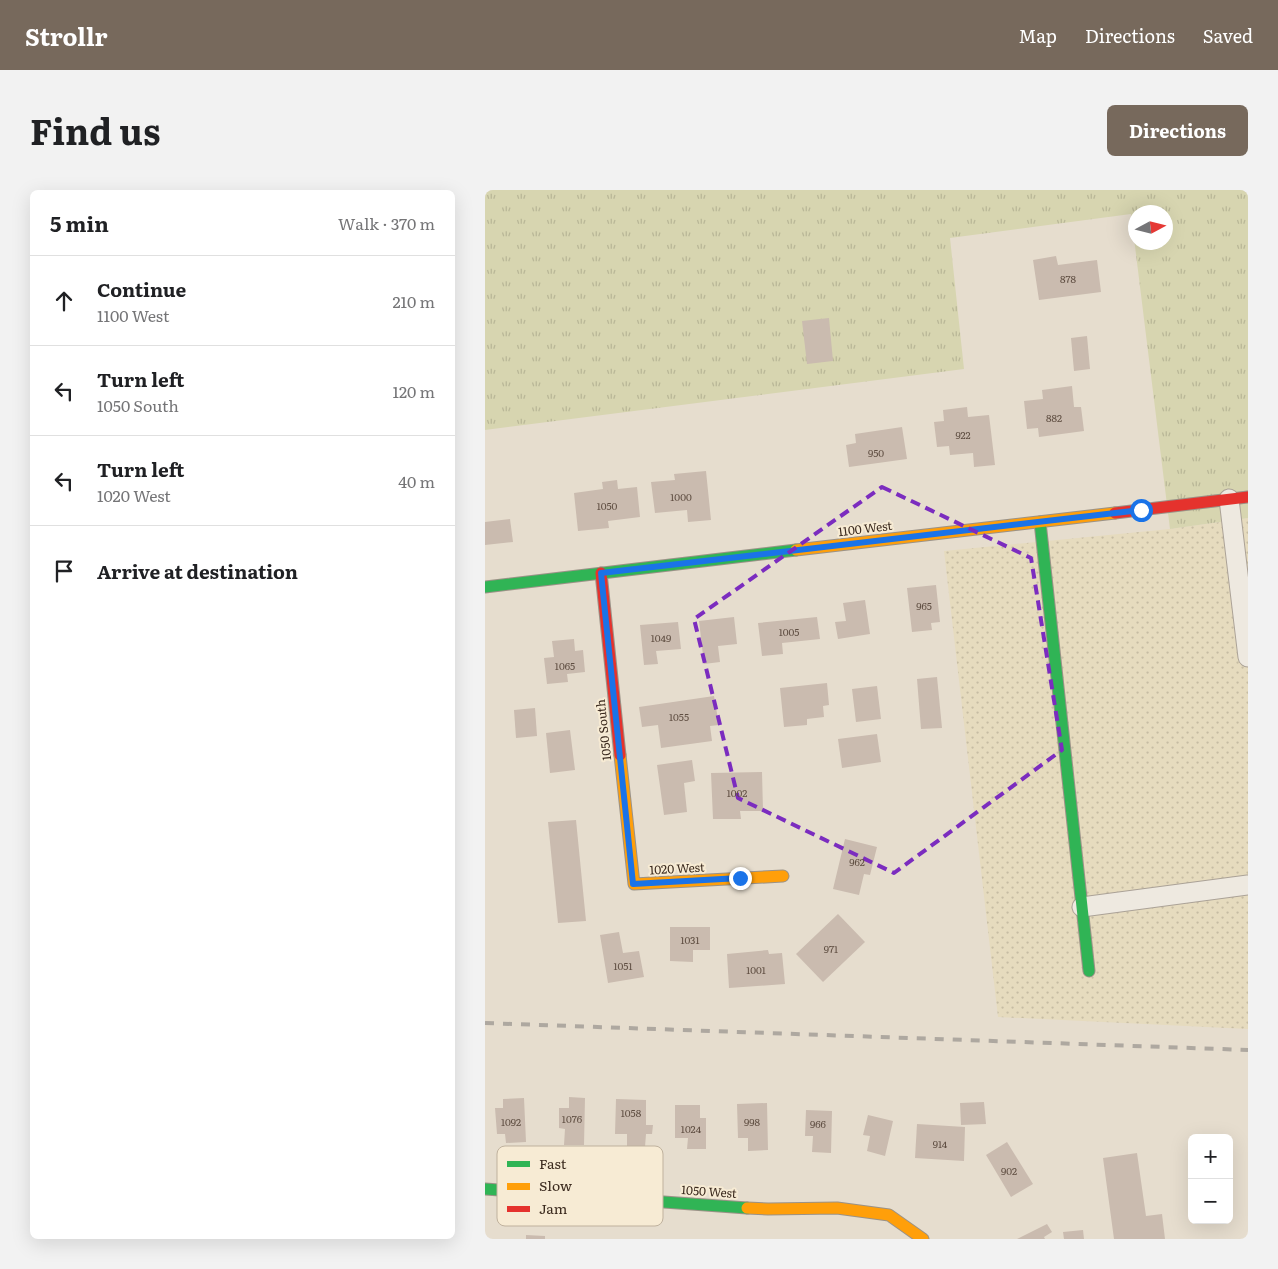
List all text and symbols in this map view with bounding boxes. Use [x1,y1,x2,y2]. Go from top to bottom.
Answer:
text: Strollr [25,18,108,53]
text: Map [1019,22,1057,49]
text: Directions [1085,22,1175,49]
text: Saved [1203,22,1253,49]
text: Find us [30,104,160,156]
button: Directions [1107,105,1248,156]
north arrow [1128,205,1173,250]
text: 5 min [50,207,109,238]
text: Walk · 370 m [338,211,435,235]
house number: 878 [1060,271,1076,286]
text: Continue [97,275,186,303]
icon: ahead [50,287,78,315]
text: 210 m [392,289,435,313]
text: 1100 West [97,303,169,327]
text: Turn left [97,365,184,393]
icon: left [50,377,78,405]
text: 120 m [392,379,435,403]
text: 1050 South [97,393,179,417]
house number: 882 [1046,410,1062,425]
house number: 922 [955,427,971,442]
house number: 950 [868,445,884,460]
text: Turn left [97,455,184,483]
icon: left [50,467,78,495]
text: 40 m [398,469,435,493]
text: 1020 West [97,483,171,507]
house number: 1000 [670,489,692,504]
house number: 1050 [597,498,618,513]
route start [1130,499,1153,522]
street label: 1100 West [837,516,893,540]
icon: arrive [50,557,78,585]
text: Arrive at destination [97,557,298,585]
house number: 965 [916,598,932,613]
house number: 1005 [779,624,799,639]
house number: 1049 [651,630,671,645]
house number: 1065 [555,658,575,673]
street label: 1050 South [591,698,615,761]
house number: 1055 [669,709,689,724]
house number: 1002 [727,785,747,800]
house number: 962 [849,854,865,869]
street label: 1020 West [649,858,705,878]
route end [729,867,752,890]
house number: 1031 [680,932,700,947]
house number: 971 [824,941,838,956]
house number: 1051 [614,958,633,973]
house number: 1001 [746,962,766,977]
house number: 1058 [621,1105,642,1120]
house number: 1076 [562,1111,583,1126]
house number: 1092 [501,1114,521,1129]
house number: 998 [744,1114,760,1129]
house number: 966 [810,1116,827,1131]
house number: 1024 [681,1121,702,1136]
map controls [1188,1134,1233,1224]
button: + [1188,1134,1233,1179]
house number: 914 [933,1136,948,1151]
legend [497,1146,663,1226]
text: Fast [539,1153,567,1173]
house number: 902 [1001,1163,1017,1178]
text: Slow [539,1175,572,1195]
button: − [1188,1179,1233,1224]
street label: 1050 West [681,1180,737,1202]
text: Jam [539,1198,568,1218]

